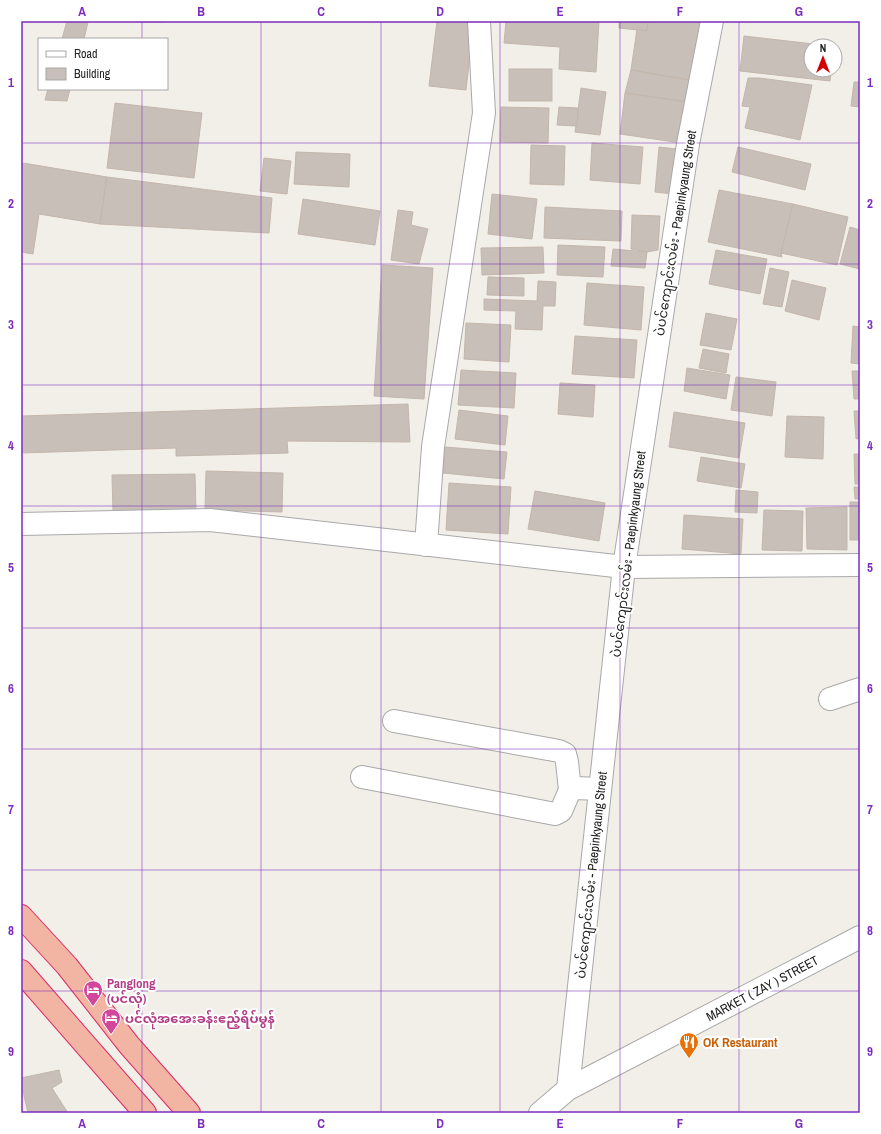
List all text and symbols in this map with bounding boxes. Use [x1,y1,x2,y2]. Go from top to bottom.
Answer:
text: A [78,3,86,20]
text: B [197,3,205,20]
text: C [317,3,325,20]
text: D [436,3,444,20]
text: E [556,3,564,20]
text: F [677,3,684,20]
text: G [795,3,803,20]
legend [38,38,168,90]
north arrow [803,38,843,78]
text: N [820,41,826,55]
text: Road [74,46,98,62]
text: Building [74,66,111,82]
text: 1 [8,74,14,91]
text: 1 [867,74,873,91]
street label: ပဲပင်ကျောင်းလမ်း - Paepinkyaung Street [651,129,702,337]
text: 2 [8,195,14,212]
text: 2 [867,195,873,212]
text: 3 [8,316,14,333]
text: 3 [867,316,873,333]
text: 4 [8,437,14,454]
text: 4 [867,437,873,454]
street label: ပဲပင်ကျောင်းလမ်း - Paepinkyaung Street [607,450,652,658]
text: 5 [8,559,14,576]
text: 5 [867,559,873,576]
text: 6 [8,680,14,697]
text: 6 [867,680,873,697]
street label: ပဲပင်ကျောင်းလမ်း - Paepinkyaung Street [572,771,613,980]
text: 7 [8,801,14,818]
text: 7 [867,801,873,818]
text: 8 [8,922,14,939]
text: 8 [867,922,873,939]
street label: MARKET ( ZAY ) STREET [703,951,822,1025]
place label: Panglong (ပင်လုံ) [107,975,156,1010]
hotel icon: Panglong (ပင်လုံ) [82,979,104,1007]
hotel icon: ပင်လုံအအေးခန်းဧည့်ရိပ်မွန် [100,1007,122,1035]
place label: ပင်လုံအအေးခန်းဧည့်ရိပ်မွန် [125,1009,275,1030]
restaurant icon: OK Restaurant [678,1031,700,1059]
place label: OK Restaurant [703,1034,778,1051]
text: 9 [8,1043,14,1060]
text: 9 [867,1043,873,1060]
text: A [78,1115,86,1132]
text: B [197,1115,205,1132]
text: C [317,1115,325,1132]
text: D [436,1115,444,1132]
text: E [556,1115,564,1132]
text: F [677,1115,684,1132]
text: G [795,1115,803,1132]

